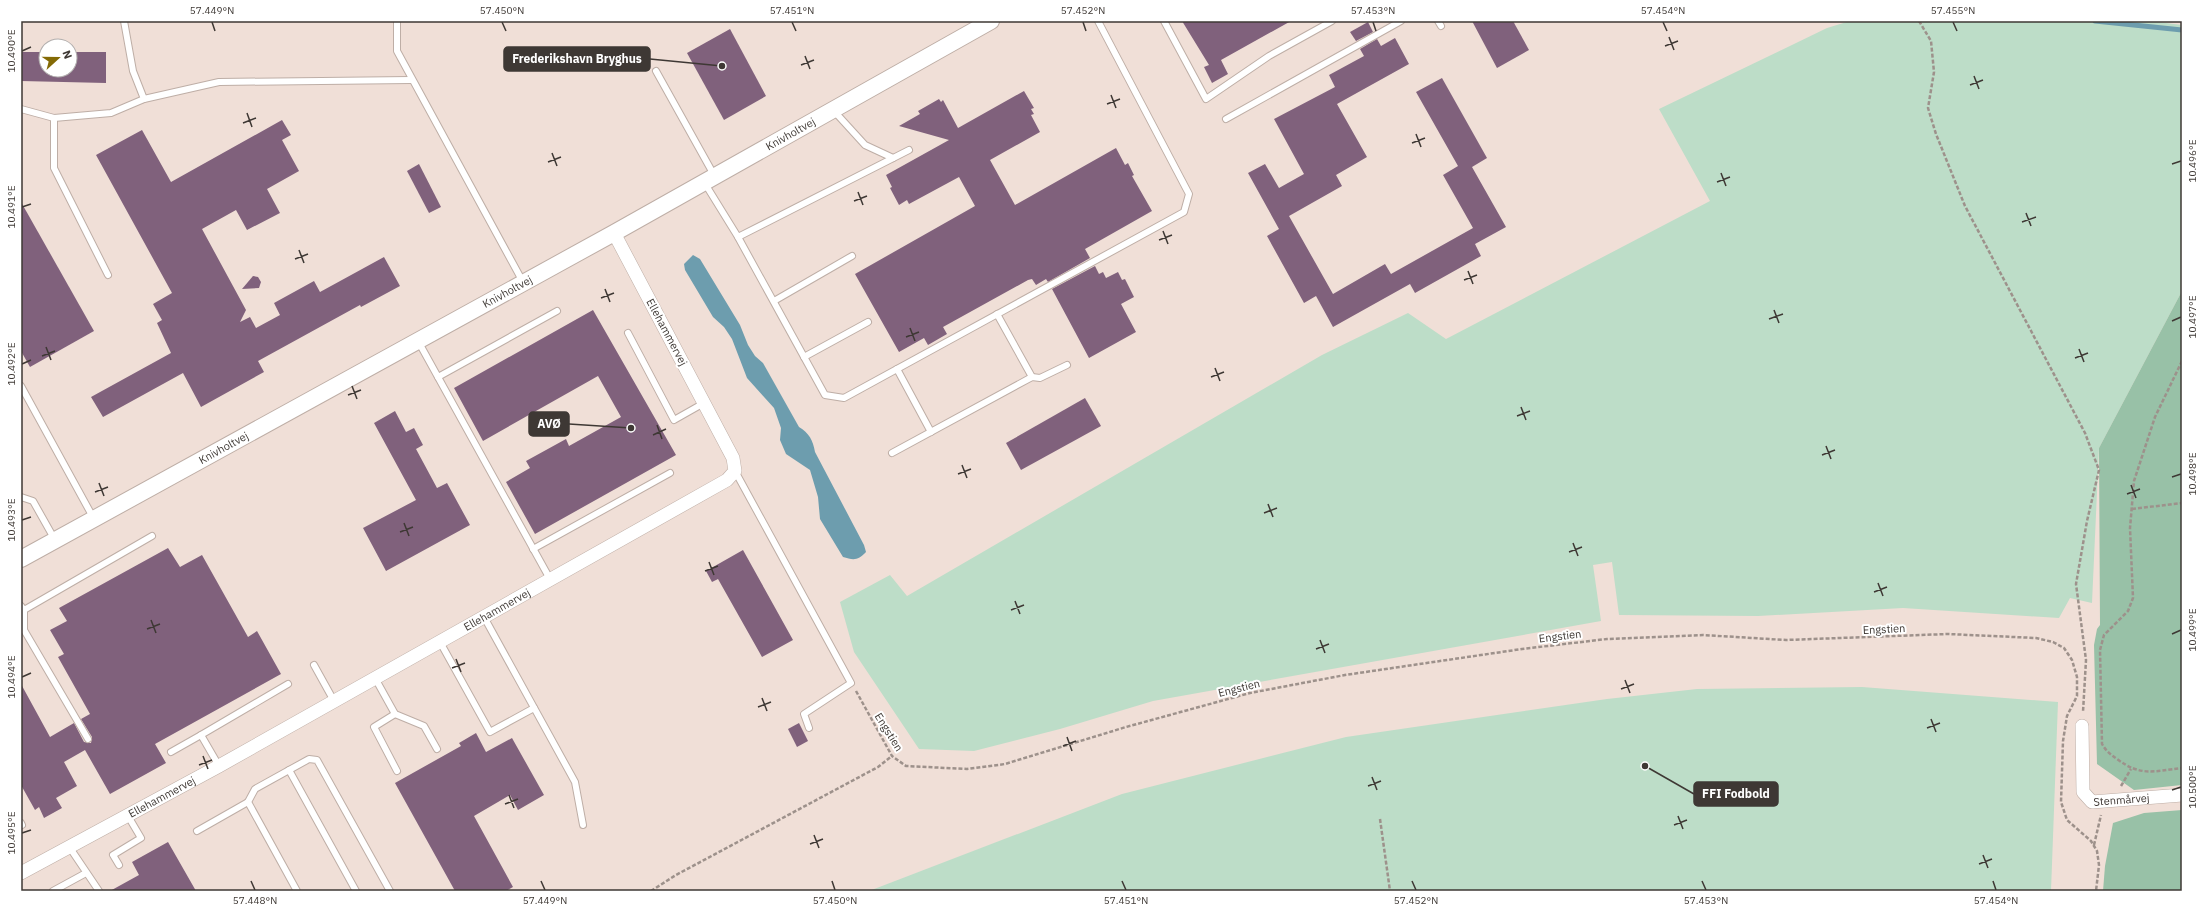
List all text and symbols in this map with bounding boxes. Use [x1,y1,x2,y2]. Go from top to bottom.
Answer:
text: 57.449°N [190,4,234,17]
text: 57.450°N [480,4,524,17]
text: 57.451°N [770,4,814,17]
text: 57.452°N [1061,4,1105,17]
text: 57.453°N [1351,4,1395,17]
text: 57.454°N [1641,4,1685,17]
text: 57.455°N [1931,4,1975,17]
text: 10.490°E [5,29,18,73]
north arrow [38,38,78,78]
callout: Frederikshavn Bryghus [504,47,650,71]
text: N [59,48,75,61]
text: Frederikshavn Bryghus [512,51,642,66]
street label: Knivholtvej [763,114,818,153]
text: 10.496°E [2186,139,2199,183]
text: 10.491°E [5,185,18,229]
street label: Knivholtvej [480,272,535,311]
text: 10.497°E [2186,295,2199,339]
street label: Ellehammervej [643,296,691,368]
text: 10.492°E [5,342,18,386]
callout: AVØ [529,412,569,436]
text: AVØ [537,416,561,431]
street label: Knivholtvej [196,428,251,467]
text: 10.498°E [2186,452,2199,496]
text: 10.493°E [5,498,18,542]
street label: Ellehammervej [461,585,533,634]
text: 10.499°E [2186,608,2199,652]
street label: Engstien [1862,621,1906,637]
street label: Engstien [1538,626,1582,646]
text: 10.494°E [5,655,18,699]
street label: Engstien [1217,676,1261,700]
street label: Engstien [872,710,906,754]
text: 10.500°E [2186,765,2199,809]
street label: Ellehammervej [126,773,198,821]
callout: FFI Fodbold [1694,782,1778,806]
text: FFI Fodbold [1702,786,1770,801]
street label: Stenmårvej [2093,791,2150,809]
text: 10.495°E [5,811,18,855]
text: 57.448°N [233,894,277,907]
text: 57.449°N [523,894,567,907]
text: 57.450°N [813,894,857,907]
text: 57.451°N [1104,894,1148,907]
text: 57.452°N [1394,894,1438,907]
text: 57.453°N [1684,894,1728,907]
text: 57.454°N [1974,894,2018,907]

